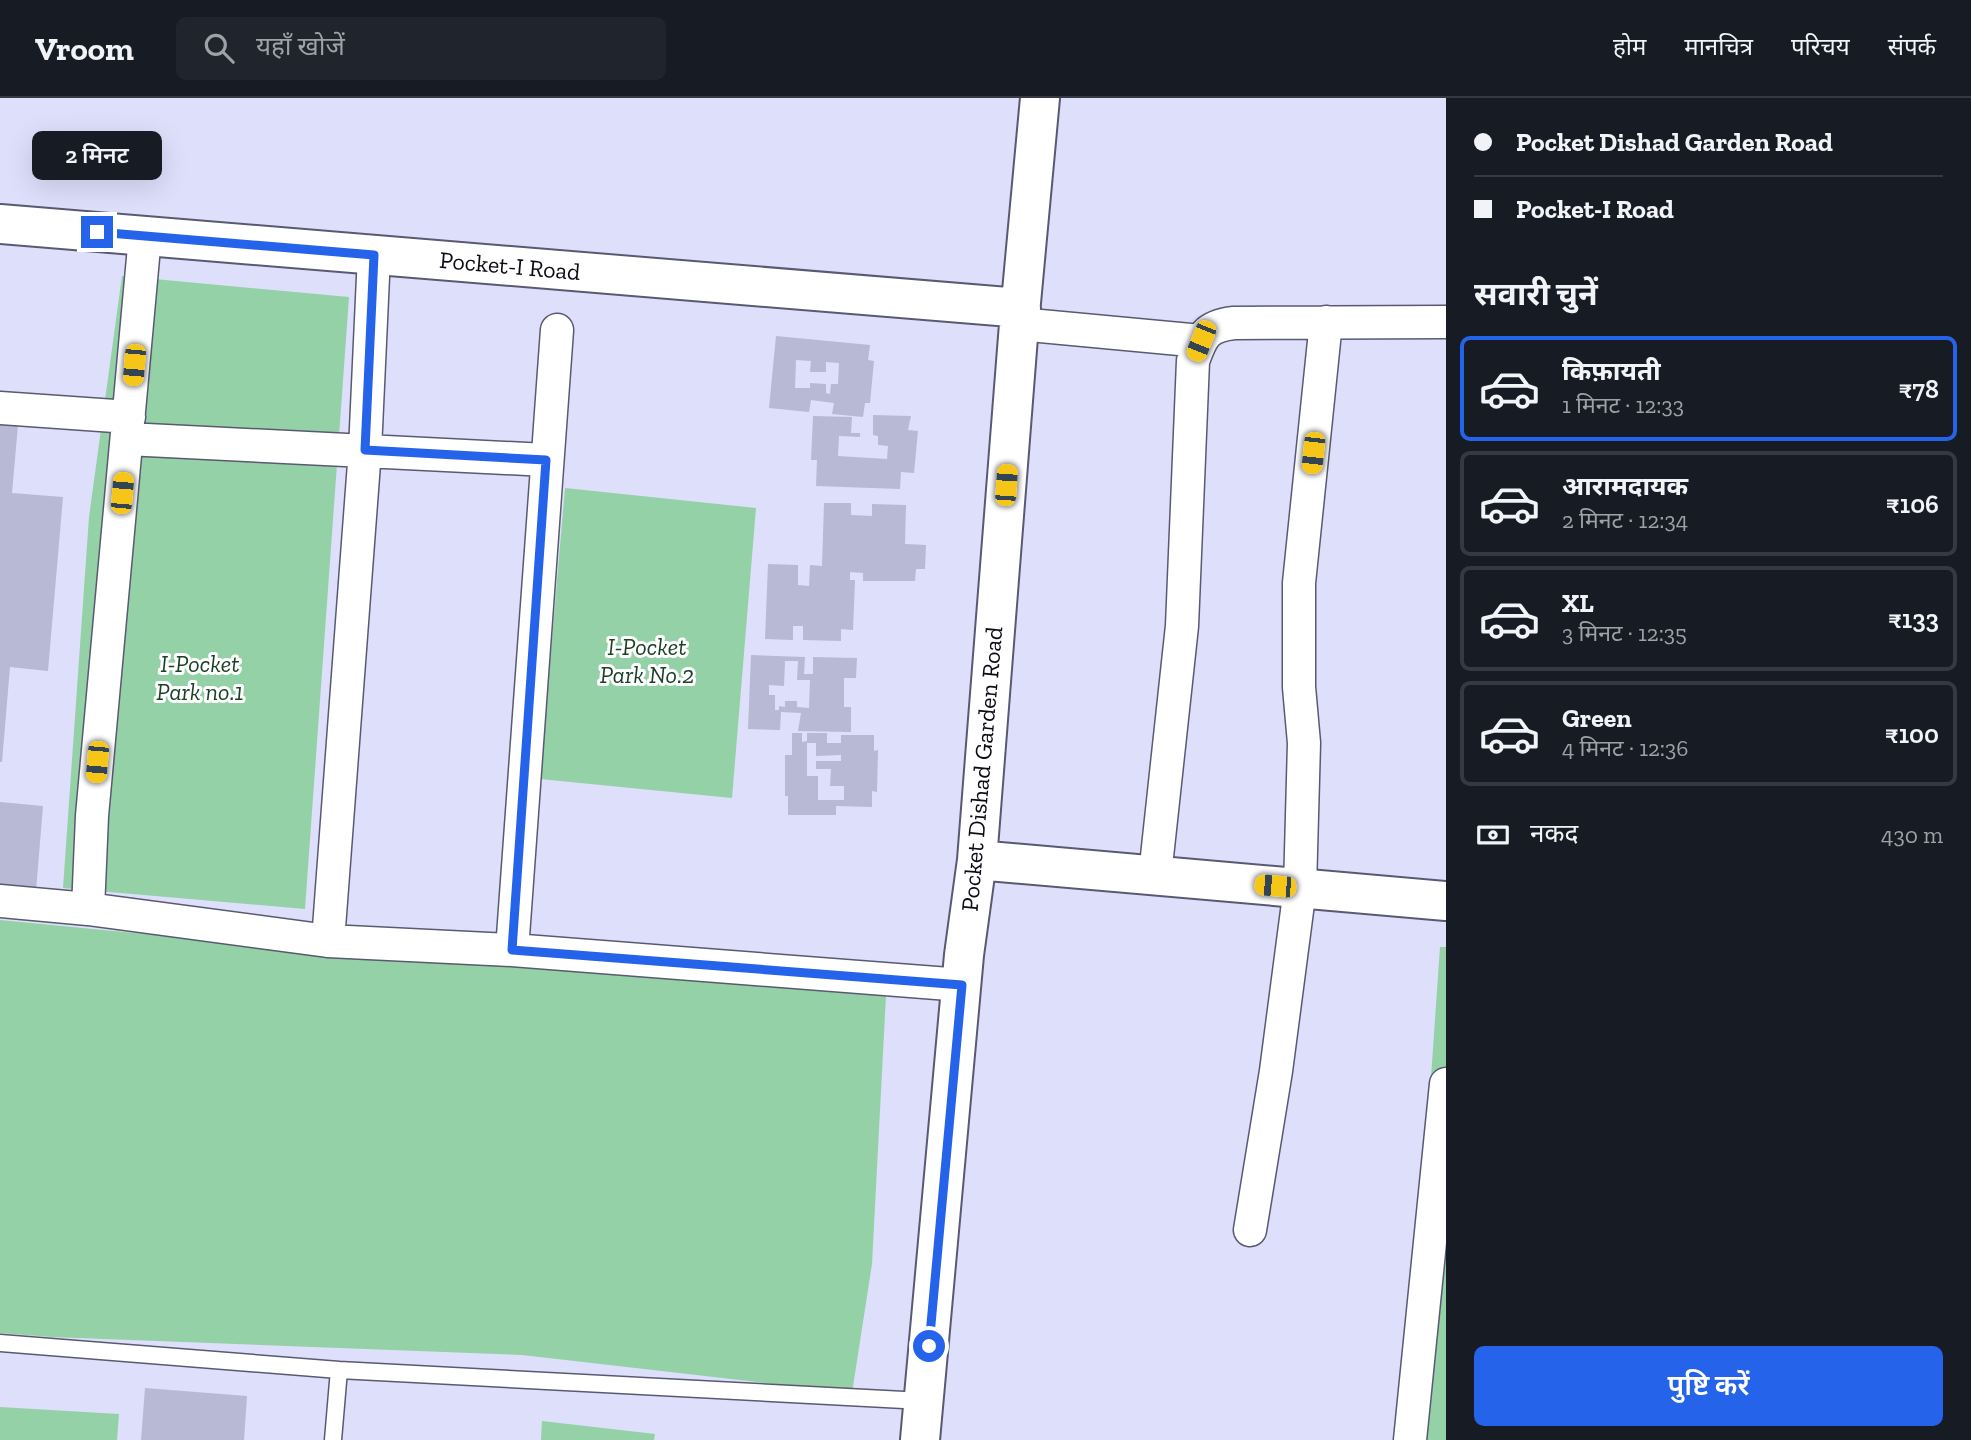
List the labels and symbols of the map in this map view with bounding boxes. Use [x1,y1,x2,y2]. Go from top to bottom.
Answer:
callout: 2 मिनट [32,130,162,180]
route end [81,216,113,248]
street label: Pocket-I Road [438,245,582,286]
car [1184,318,1219,364]
car [122,343,147,387]
car [1301,431,1326,475]
car [995,463,1018,507]
car [110,471,135,515]
street label: Pocket Dishad Garden Road [955,625,1008,913]
park label: I-Pocket Park No.2 [600,632,694,689]
park label: I-Pocket Park no.1 [156,649,244,706]
car [85,740,110,784]
car [1254,874,1297,898]
route start [913,1330,945,1362]

